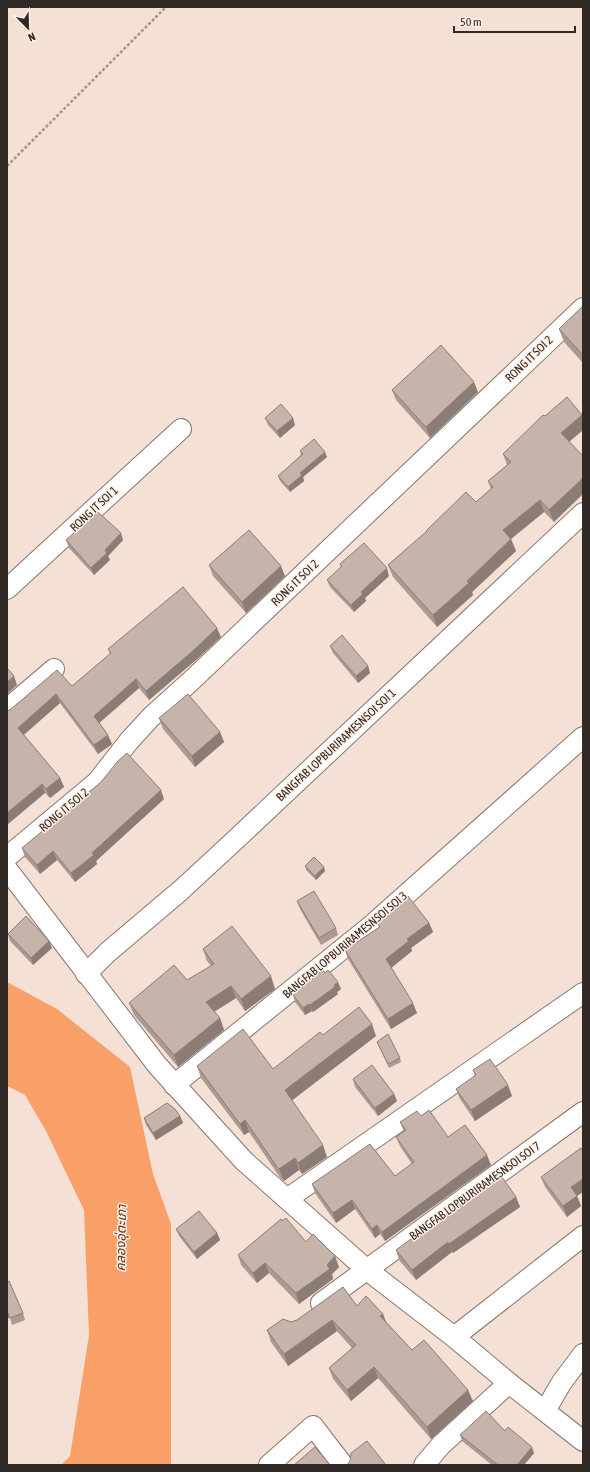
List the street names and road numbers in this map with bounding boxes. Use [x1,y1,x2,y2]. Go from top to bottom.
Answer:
street label: RONG IT SOI 2 [502,333,556,385]
street label: RONG IT SOI 1 [67,483,121,535]
street label: RONG IT SOI 2 [268,557,322,609]
street label: BANGFAB LOPBURIRAMESNSOI SOI 1 [273,686,399,804]
street label: RONG IT SOI 2 [36,785,92,835]
street label: BANGFAB LOPBURIRAMESNSOI SOI 3 [280,889,410,1001]
street label: BANGFAB LOPBURIRAMESNSOI SOI 7 [407,1139,543,1243]

